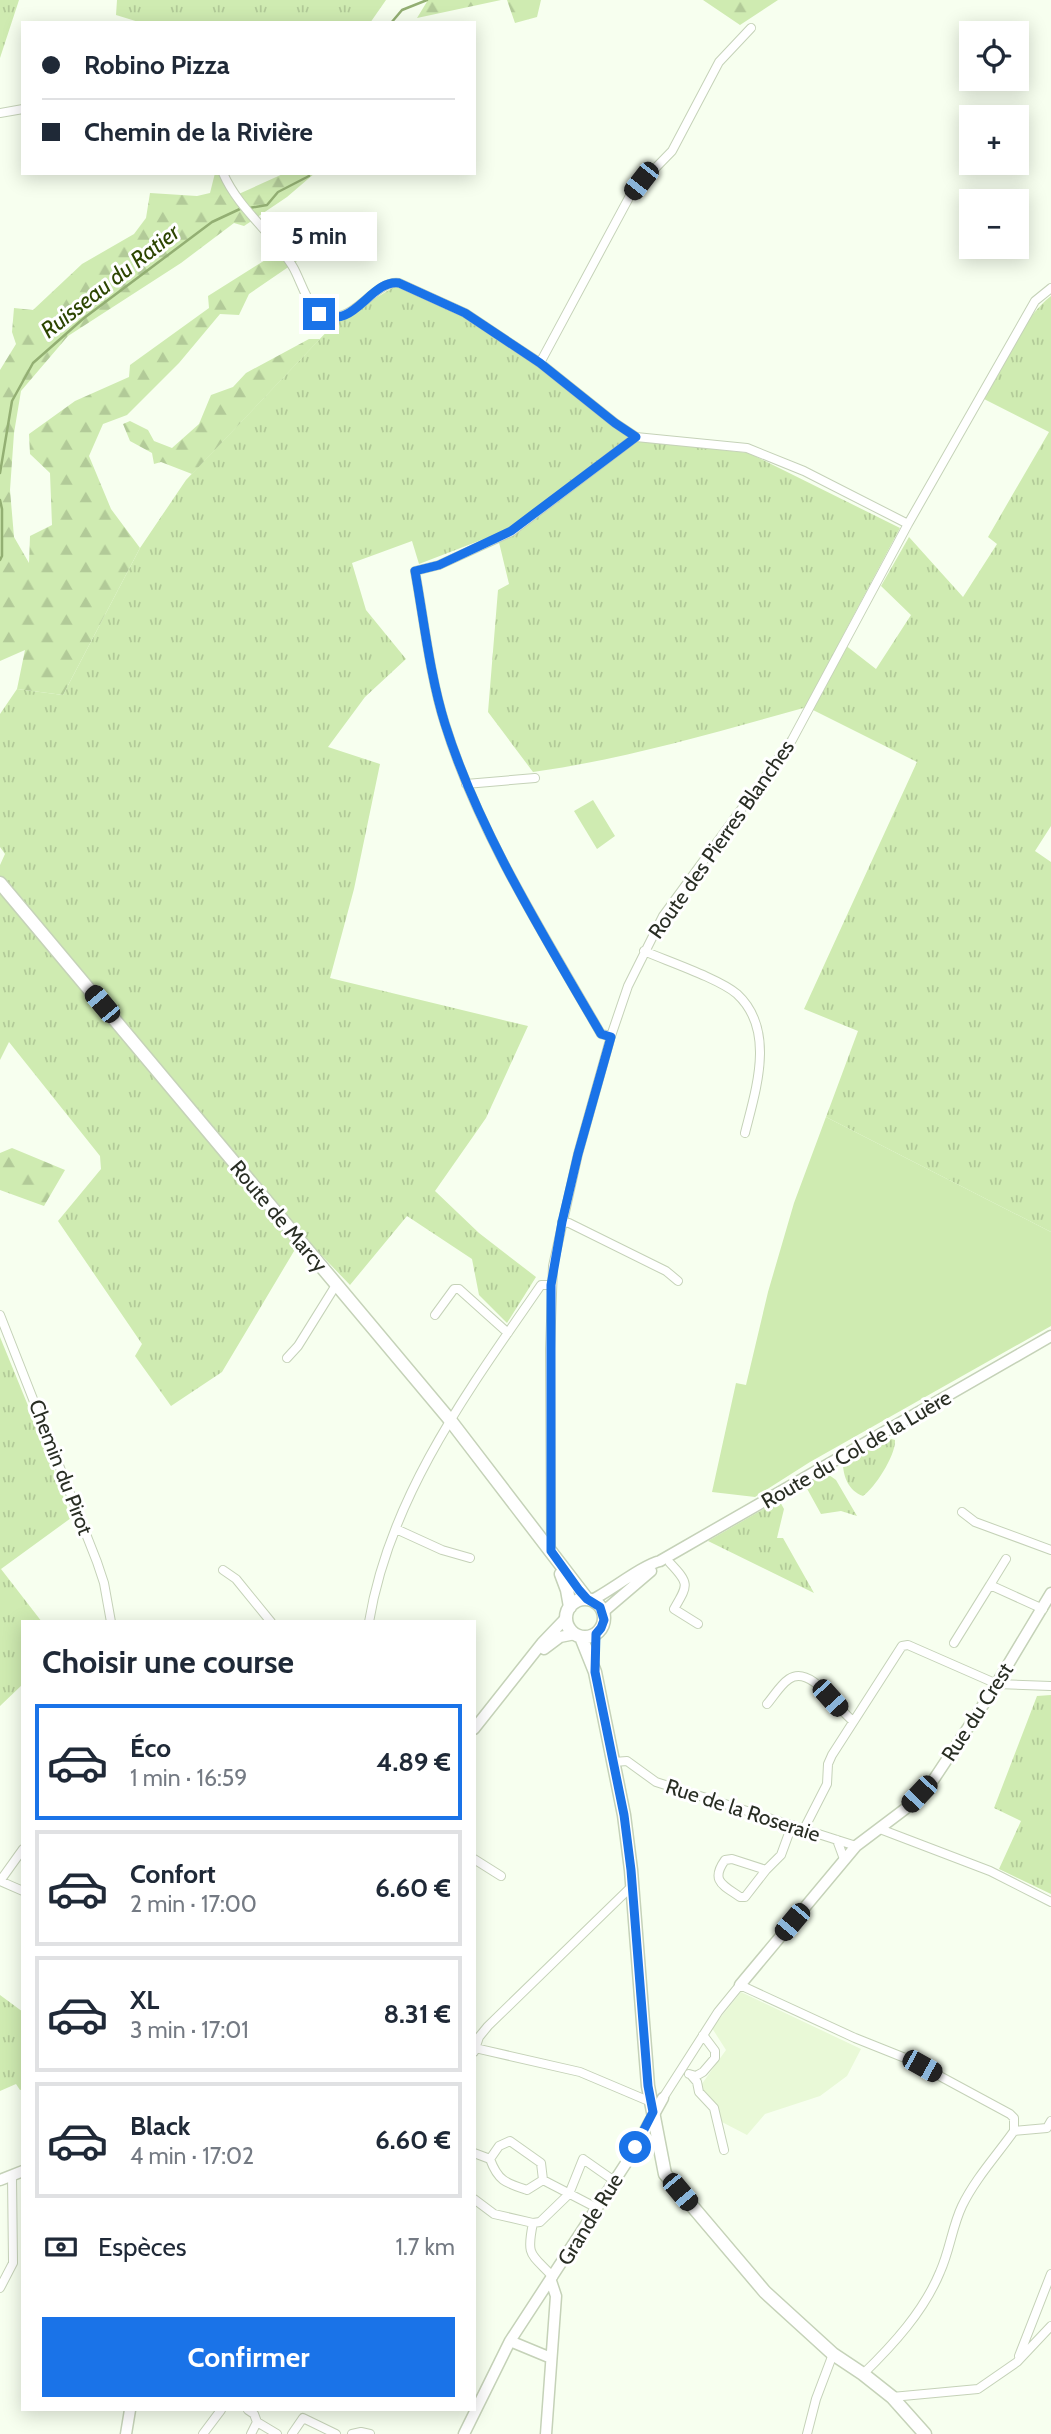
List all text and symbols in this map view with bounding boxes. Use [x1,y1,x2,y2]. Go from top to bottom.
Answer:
map controls [959,21,1029,259]
button: locate [959,21,1029,91]
text: Robino Pizza [84,49,230,81]
button: + [959,105,1029,175]
text: Chemin de la Rivière [84,116,313,148]
car [620,158,663,204]
button: − [959,189,1029,259]
callout: 5 min [261,212,377,262]
water label: Ruisseau du Ratier [35,218,186,344]
text: 5 min [291,222,347,250]
route end [303,298,335,330]
street label: Route des Pierres Blanches [643,735,799,943]
car [81,981,124,1027]
street label: Route de Marcy [225,1155,333,1277]
street label: Route du Col de la Luère [757,1384,955,1513]
street label: Chemin du Pirot [24,1396,98,1538]
text: Choisir une course [42,1642,294,1681]
street label: Rue du Crest [936,1658,1018,1766]
car [809,1675,852,1721]
icon: car [46,1731,109,1794]
text: Éco [130,1732,171,1764]
text: 4.89 € [376,1746,451,1778]
text: 1 min · 16:59 [130,1764,247,1792]
car [897,1771,942,1817]
street label: Rue de la Roseraie [663,1773,824,1847]
icon: car [46,1857,109,1920]
text: Confort [130,1858,216,1890]
text: 6.60 € [375,1872,451,1904]
text: 2 min · 17:00 [130,1890,257,1918]
car [771,1899,814,1945]
icon: car [46,1983,109,2046]
text: XL [130,1984,159,2016]
text: 8.31 € [383,1998,451,2030]
text: 3 min · 17:01 [130,2016,249,2044]
car [899,2047,946,2085]
icon: car [46,2109,109,2172]
text: Black [130,2110,190,2142]
text: 6.60 € [375,2124,451,2156]
route start [619,2131,651,2163]
text: 4 min · 17:02 [130,2142,254,2170]
street label: Grande Rue [552,2168,628,2270]
car [659,2169,702,2215]
icon: cash [42,2228,80,2266]
text: Espèces [98,2231,187,2263]
text: 1.7 km [395,2233,455,2261]
button: Confirmer [42,2317,455,2397]

